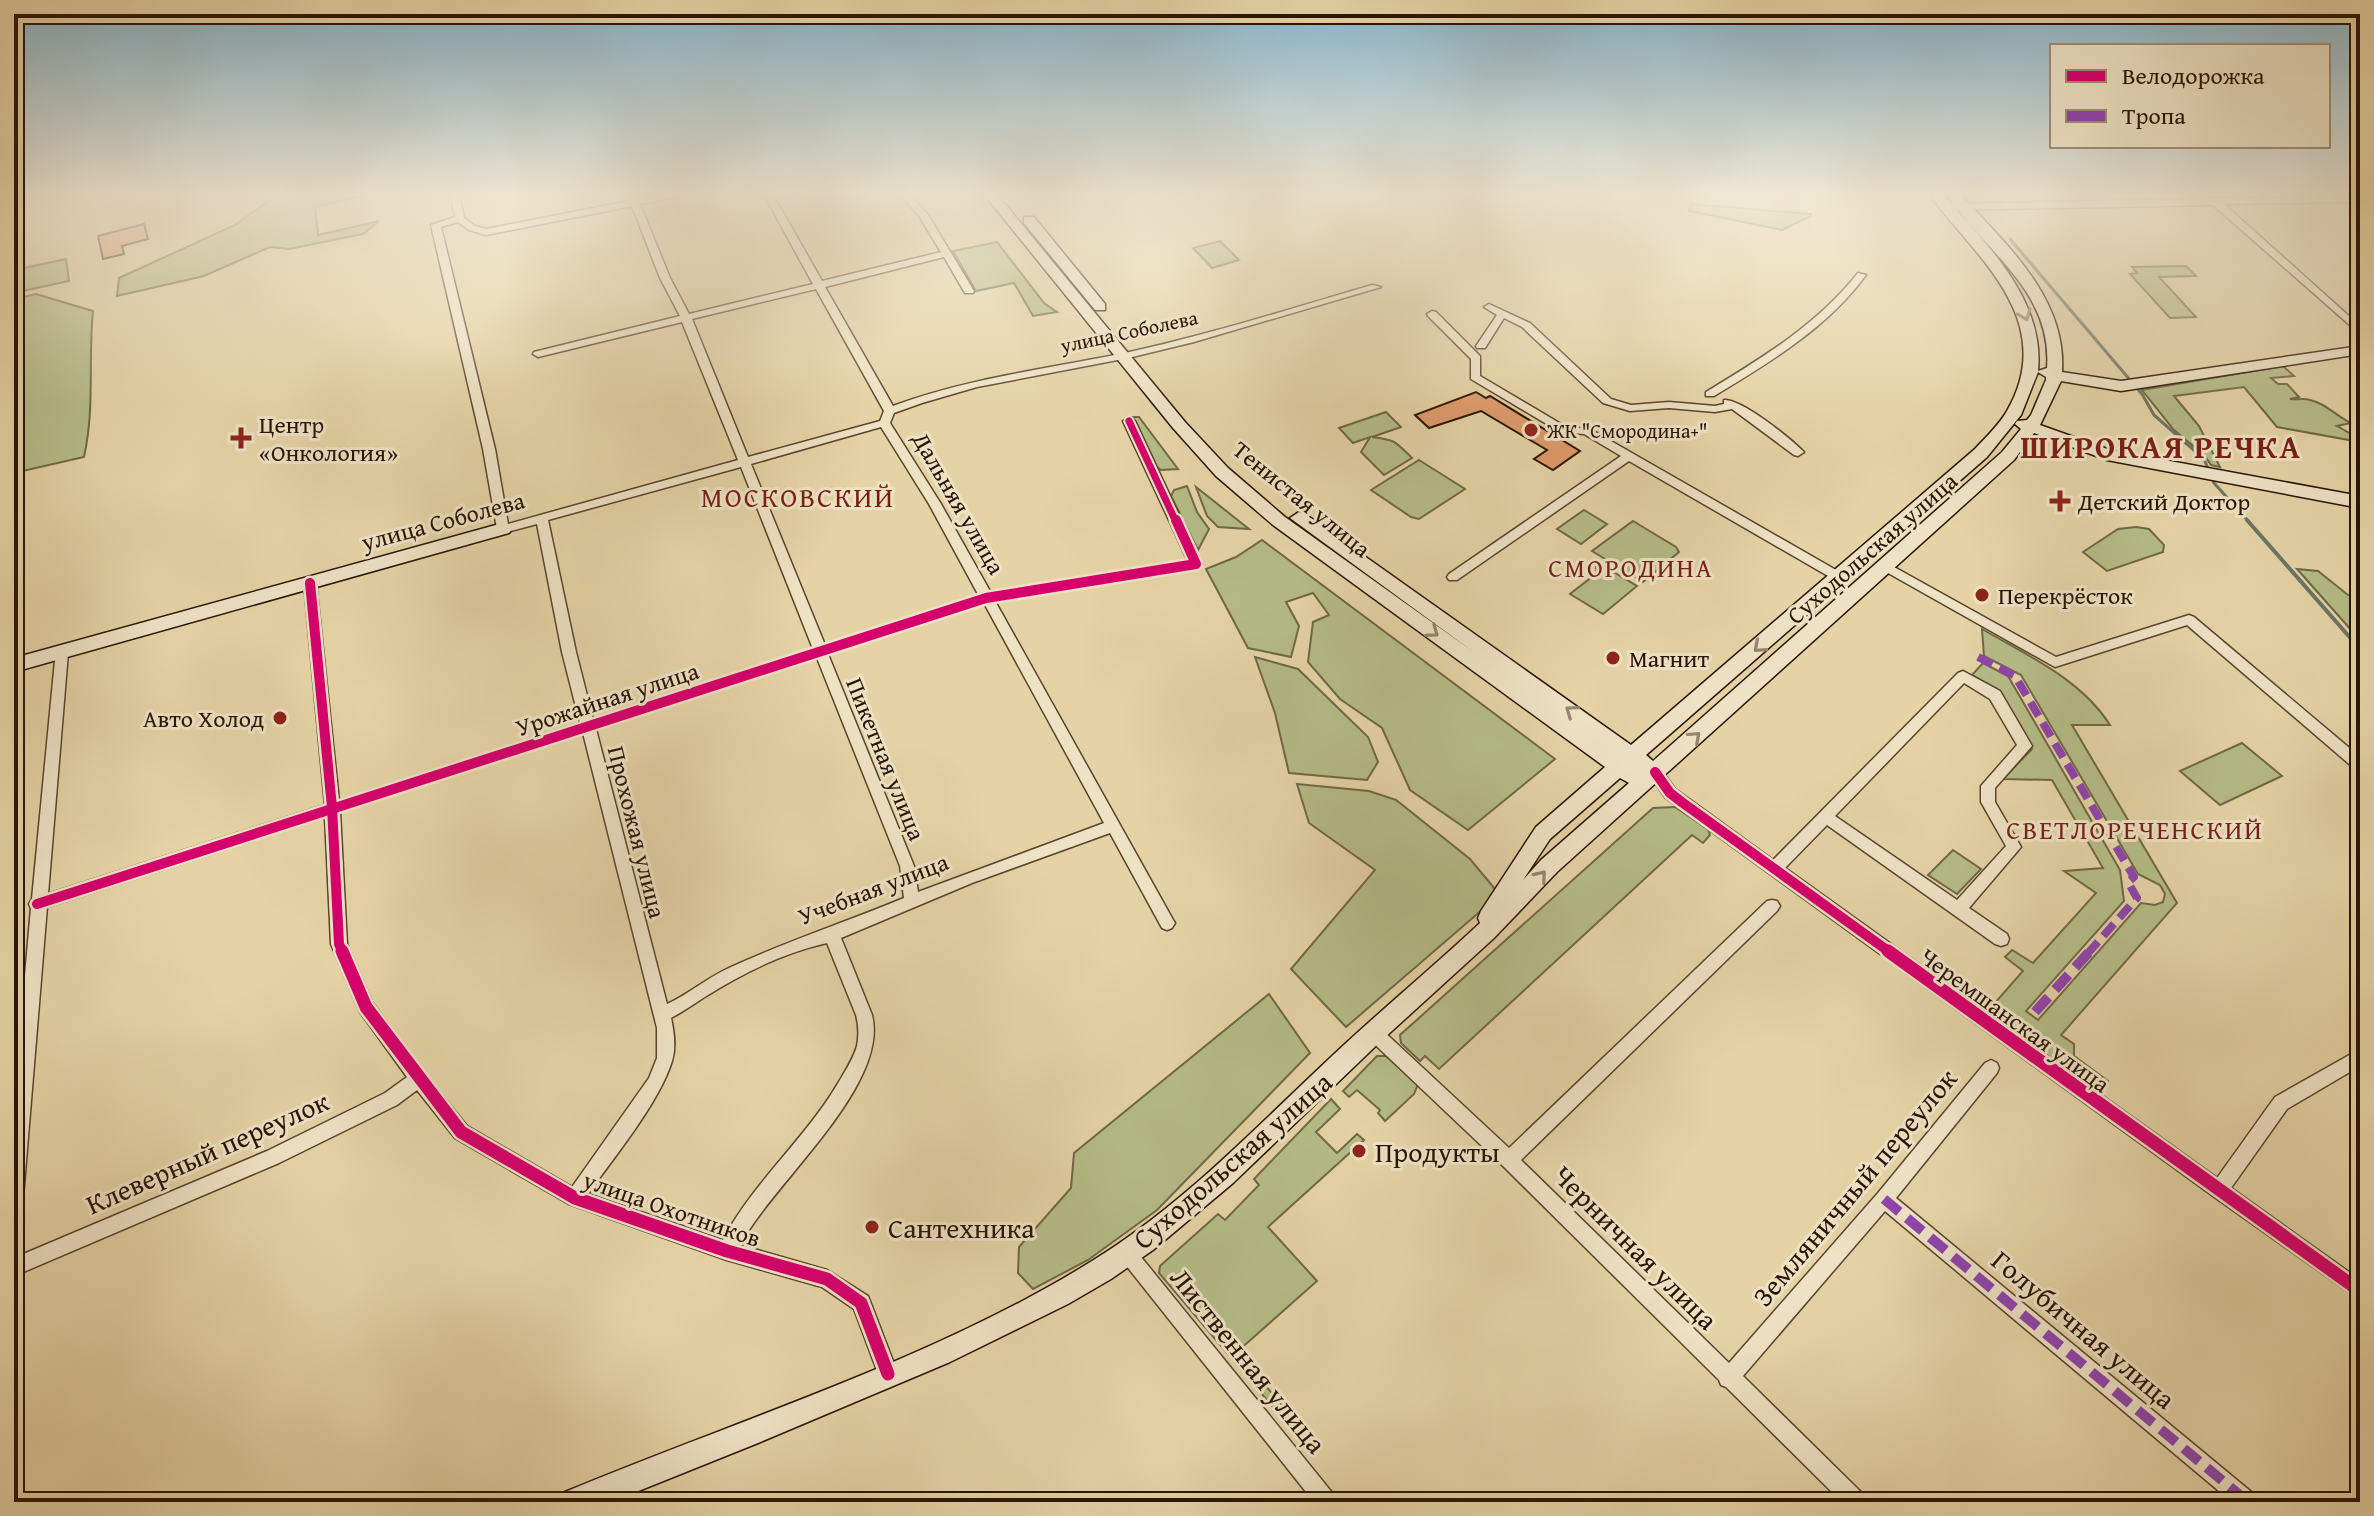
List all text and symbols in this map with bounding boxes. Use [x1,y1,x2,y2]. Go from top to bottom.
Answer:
legend [2050,44,2330,148]
text: Велодорожка [2122,58,2265,93]
text: Тропа [2122,98,2186,133]
street label: улица Соболева [1057,302,1201,360]
one-way arrow [2015,307,2032,321]
place label: Центр «Онкология» [259,407,398,470]
place label: ЖК "Смородина+" [1546,416,1708,445]
marker: ЖК "Смородина+" [1522,421,1540,439]
district label: ШИРОКАЯ РЕЧКА [2020,423,2302,470]
street label: Дальняя улица [903,424,1014,581]
marker: Центр «Онкология» [230,427,252,449]
street label: Тенистая улица [1225,432,1379,566]
street label: Суходольская улица [1779,463,1966,632]
district label: МОСКОВСКИЙ [701,476,895,517]
street label: улица Соболева [357,482,529,560]
place label: Детский Доктор [2077,484,2250,519]
marker: Детский Доктор [2049,490,2071,512]
district label: СМОРОДИНА [1548,548,1714,587]
place label: Перекрёсток [1998,578,2133,613]
marker: Перекрёсток [1973,586,1991,604]
one-way arrow [1424,622,1439,637]
one-way arrow [1754,638,1768,652]
place label: Магнит [1629,641,1710,676]
marker: Магнит [1604,649,1622,667]
street label: Урожайная улица [511,653,704,745]
street label: Пикетная улица [837,672,935,846]
place label: Авто Холод [143,701,264,736]
one-way arrow [1565,706,1580,721]
marker: Авто Холод [271,709,289,727]
one-way arrow [1685,732,1700,747]
street label: Прохожая улица [599,742,675,922]
district label: СВЕТЛОРЕЧЕНСКИЙ [2006,810,2264,849]
street label: Учебная улица [793,844,954,934]
one-way arrow [1531,871,1546,885]
street label: Черемшанская улица [1913,939,2118,1101]
street label: Земляничный переулок [1742,1059,1966,1315]
street label: Суходольская улица [1123,1061,1341,1258]
street label: Клеверный переулок [79,1080,335,1224]
place label: Продукты [1375,1131,1500,1172]
marker: Продукты [1350,1142,1368,1160]
street label: Черничная улица [1544,1155,1728,1339]
street label: улица Охотников [578,1162,765,1256]
place label: Сантехника [888,1207,1035,1248]
marker: Сантехника [863,1218,881,1236]
street label: Голубичная улица [1983,1240,2185,1419]
street label: Лиственная улица [1161,1258,1337,1462]

